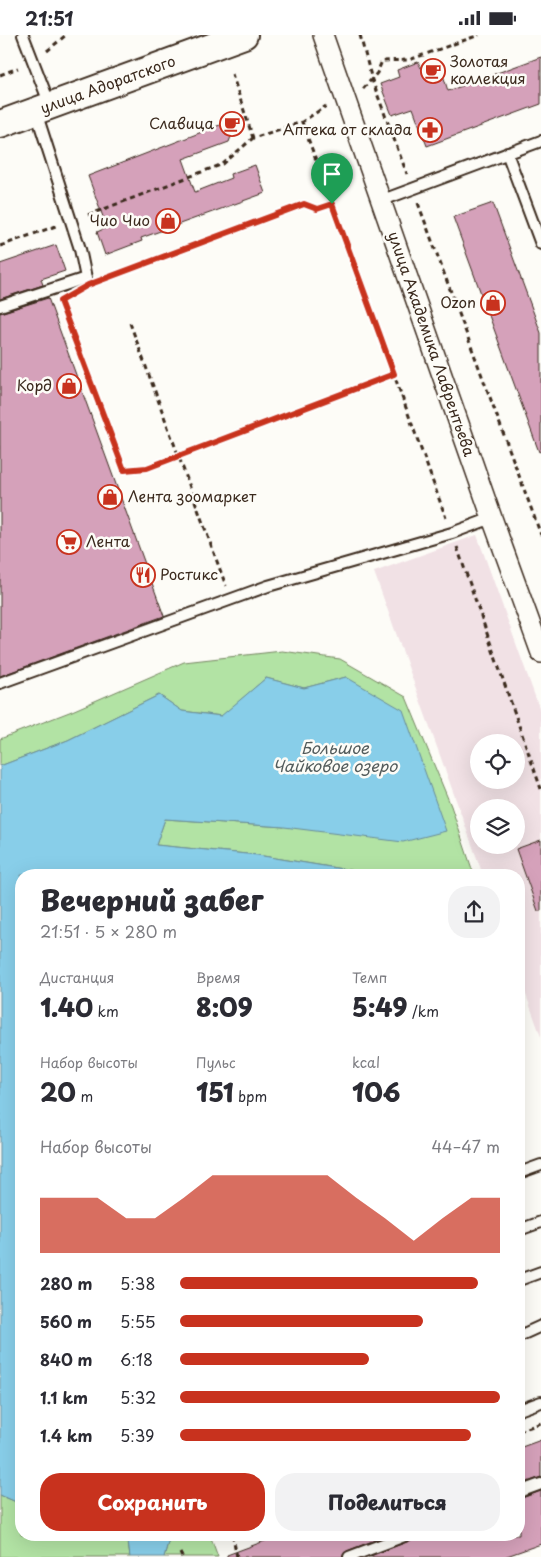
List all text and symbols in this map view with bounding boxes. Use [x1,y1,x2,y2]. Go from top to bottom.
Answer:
text: 21:51 [25,4,73,32]
street label: улица Адоратского [37,48,178,119]
place label: Золотая коллекция [450,49,526,89]
cafe icon: Золотая коллекция [420,58,446,84]
place label: Славица [149,111,215,134]
cafe icon: Славица [219,111,245,137]
place label: Аптека от склада [283,117,413,140]
pharmacy icon: Аптека от склада [417,117,443,143]
pin [311,153,353,204]
icon: arrive [318,160,346,188]
place label: Чио Чио [89,208,150,231]
shop icon: Чио Чио [155,208,181,234]
street label: улица Академика Лаврентьева [383,228,482,460]
place label: Ozon [440,290,476,313]
shop icon: Ozon [480,290,506,316]
place label: Корд [17,373,52,396]
shop icon: Корд [56,373,82,399]
shop icon: Лента зоомаркет [97,484,123,510]
place label: Лента зоомаркет [128,484,257,507]
supermarket icon: Лента [56,529,82,555]
place label: Лента [86,529,131,552]
restaurant icon: Ростикс [130,562,156,588]
place label: Ростикс [160,562,218,585]
map controls [470,734,525,854]
button: locate [470,734,525,789]
water label: Большое Чайковое озеро [273,735,398,777]
button: layers [470,799,525,854]
text: Вечерний забег [40,878,263,921]
button: share [448,886,500,938]
text: 21:51 · 5 × 280 m [40,919,177,943]
text: Дистанция [40,967,114,988]
text: Время [196,967,241,988]
text: Темп [352,967,387,988]
text: 1.40 [40,988,93,1026]
text: 8:09 [196,988,253,1026]
text: 5:49 [352,988,408,1026]
text: km [93,1001,119,1022]
text: /km [408,1001,439,1022]
text: Набор высоты [40,1052,138,1073]
text: Пульс [196,1052,236,1073]
text: kcal [352,1052,380,1073]
text: 20 [40,1073,76,1111]
text: 151 [196,1073,234,1111]
text: 106 [352,1073,400,1111]
text: m [76,1086,93,1107]
text: bpm [234,1086,267,1107]
text: Набор высоты [40,1134,152,1158]
text: 44–47 m [432,1134,500,1158]
text: 280 m [40,1271,92,1295]
text: 5:38 [120,1271,155,1295]
text: 560 m [40,1309,92,1333]
text: 5:55 [120,1309,155,1333]
text: 840 m [40,1347,93,1371]
text: 6:18 [120,1347,153,1371]
text: 1.1 km [40,1385,88,1409]
text: 5:32 [120,1385,156,1409]
text: 1.4 km [40,1423,92,1447]
text: 5:39 [120,1423,154,1447]
button: Сохранить [40,1473,265,1531]
button: Поделиться [275,1473,500,1531]

